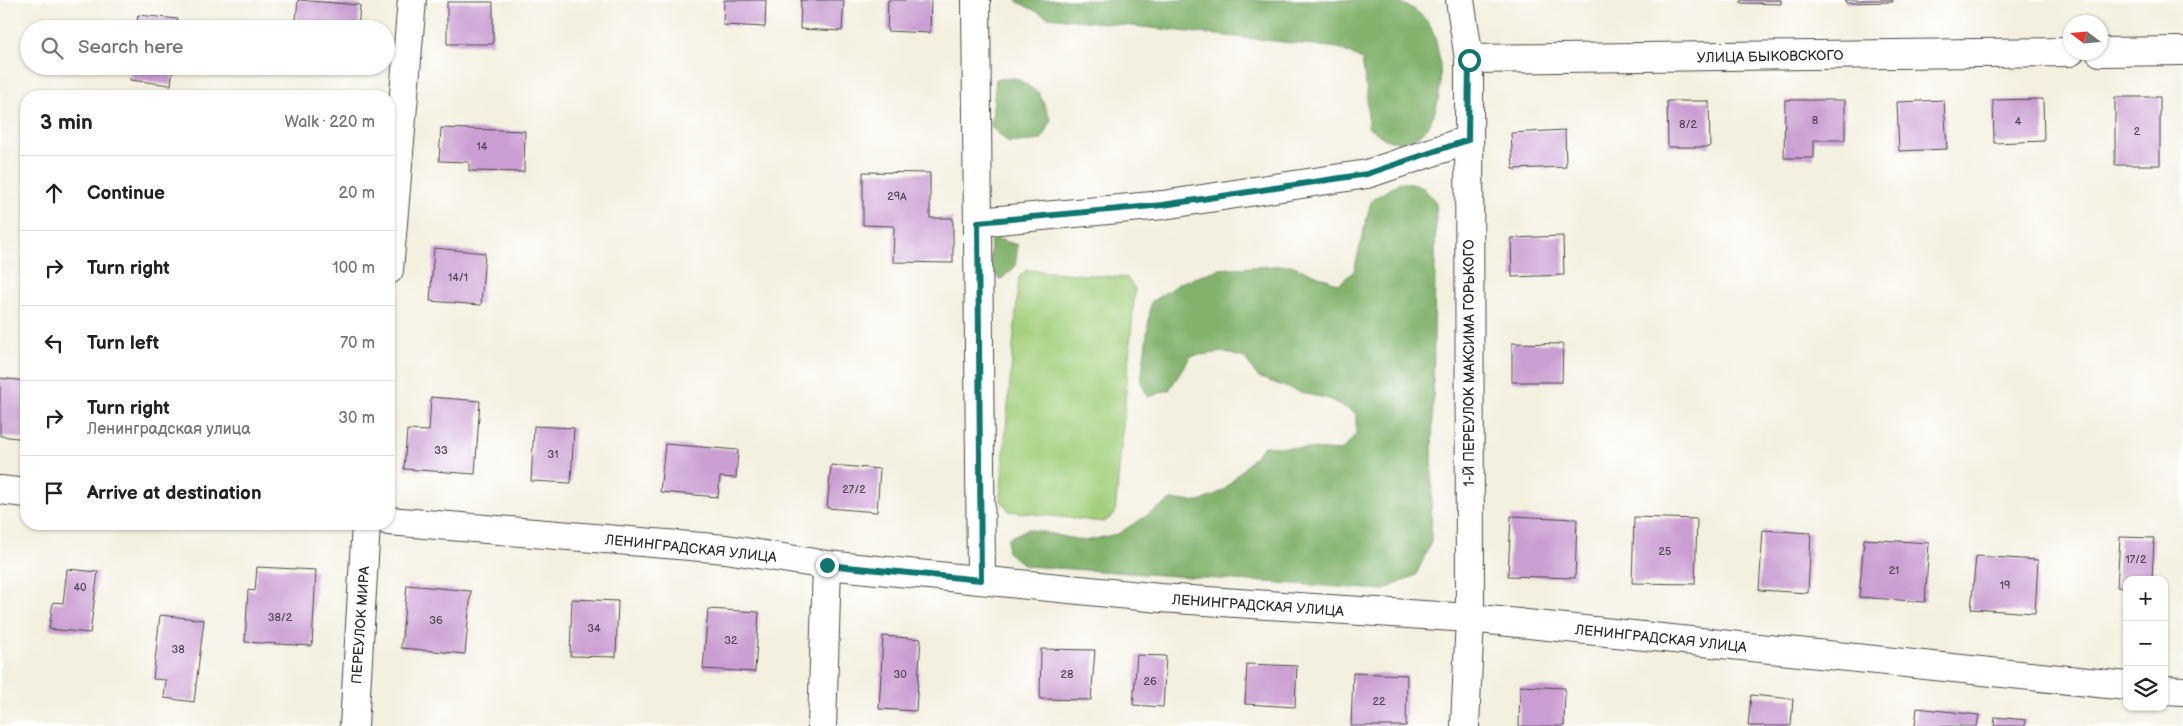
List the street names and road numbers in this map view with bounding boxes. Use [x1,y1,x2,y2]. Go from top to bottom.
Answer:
street label: УЛИЦА БЫКОВСКОГО [1696,47,1844,66]
street label: 1-Й ПЕРЕУЛОК МАКСИМА ГОРЬКОГО [1461,240,1478,486]
street label: ЛЕНИНГРАДСКАЯ УЛИЦА [603,531,778,566]
street label: ПЕРЕУЛОК МИРА [348,565,373,684]
street label: ЛЕНИНГРАДСКАЯ УЛИЦА [1171,591,1345,620]
street label: ЛЕНИНГРАДСКАЯ УЛИЦА [1573,621,1748,656]

